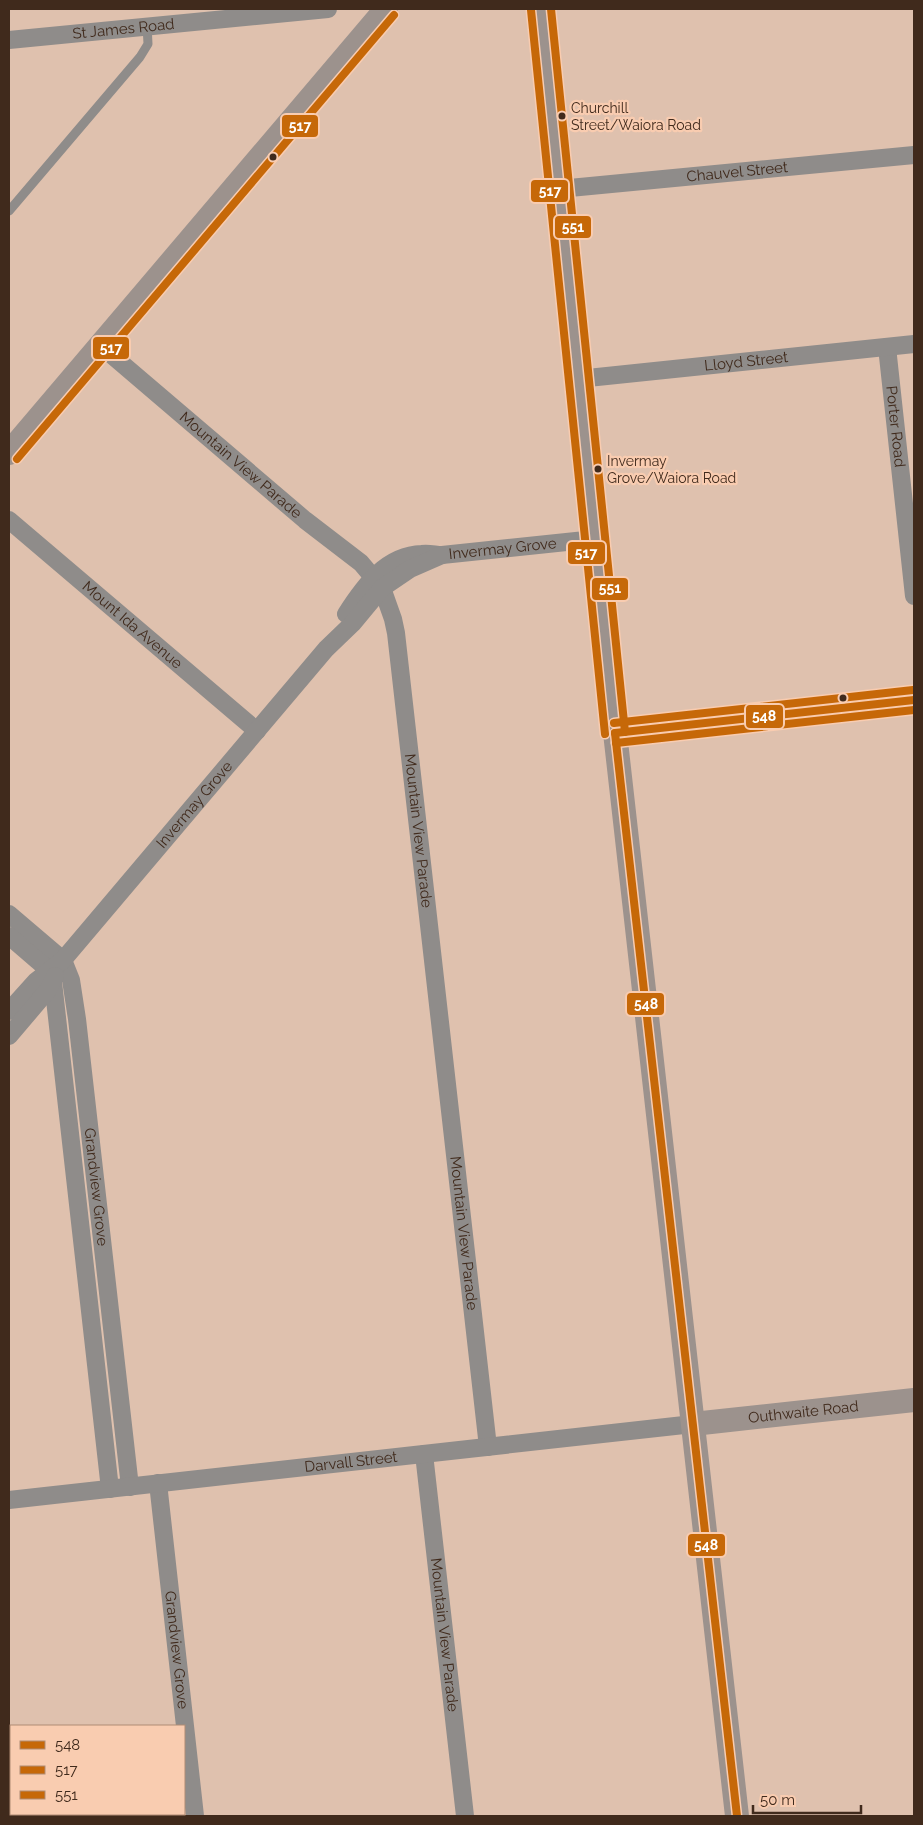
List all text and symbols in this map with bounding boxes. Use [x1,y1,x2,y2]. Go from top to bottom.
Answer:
street label: St James Road [72,15,175,43]
place label: Churchill Street/Waiora Road [571,100,701,133]
marker: Churchill Street/Waiora Road [557,111,567,121]
line badge: 517 [281,114,319,138]
text: 517 [289,118,311,134]
unlabelled marker [268,152,278,162]
street label: Chauvel Street [686,158,789,186]
line badge: 517 [530,179,569,203]
text: 517 [539,183,561,199]
line badge: 551 [554,215,592,239]
text: 551 [562,219,584,235]
line badge: 517 [92,336,130,360]
text: 517 [100,340,122,356]
street label: Lloyd Street [703,348,789,375]
street label: Porter Road [882,385,909,468]
street label: Mountain View Parade [176,408,306,522]
place label: Invermay Grove/Waiora Road [607,453,736,486]
marker: Invermay Grove/Waiora Road [593,464,603,474]
street label: Invermay Grove [448,534,558,563]
line badge: 517 [567,541,606,565]
text: 517 [575,545,597,561]
street label: Mount Ida Avenue [79,577,186,673]
line badge: 551 [591,577,629,601]
text: 551 [599,580,621,596]
unlabelled marker [838,693,848,703]
line badge: 548 [745,704,784,729]
text: 548 [752,708,776,724]
street label: Mountain View Parade [401,753,436,909]
street label: Invermay Grove [152,757,236,852]
line badge: 548 [626,992,665,1016]
text: 548 [634,996,658,1012]
street label: Grandview Grove [80,1127,112,1247]
street label: Mountain View Parade [446,1155,481,1311]
street label: Outhwaite Road [747,1397,859,1427]
street label: Darvall Street [304,1448,398,1476]
line badge: 548 [687,1533,726,1557]
text: 548 [694,1537,718,1553]
street label: Mountain View Parade [427,1557,462,1713]
street label: Grandview Grove [161,1590,192,1710]
legend [10,1725,185,1815]
text: 548 [55,1736,80,1754]
text: 517 [55,1761,78,1779]
scale bar [753,1782,860,1814]
text: 551 [55,1786,78,1804]
text: 50 m [760,1791,795,1809]

